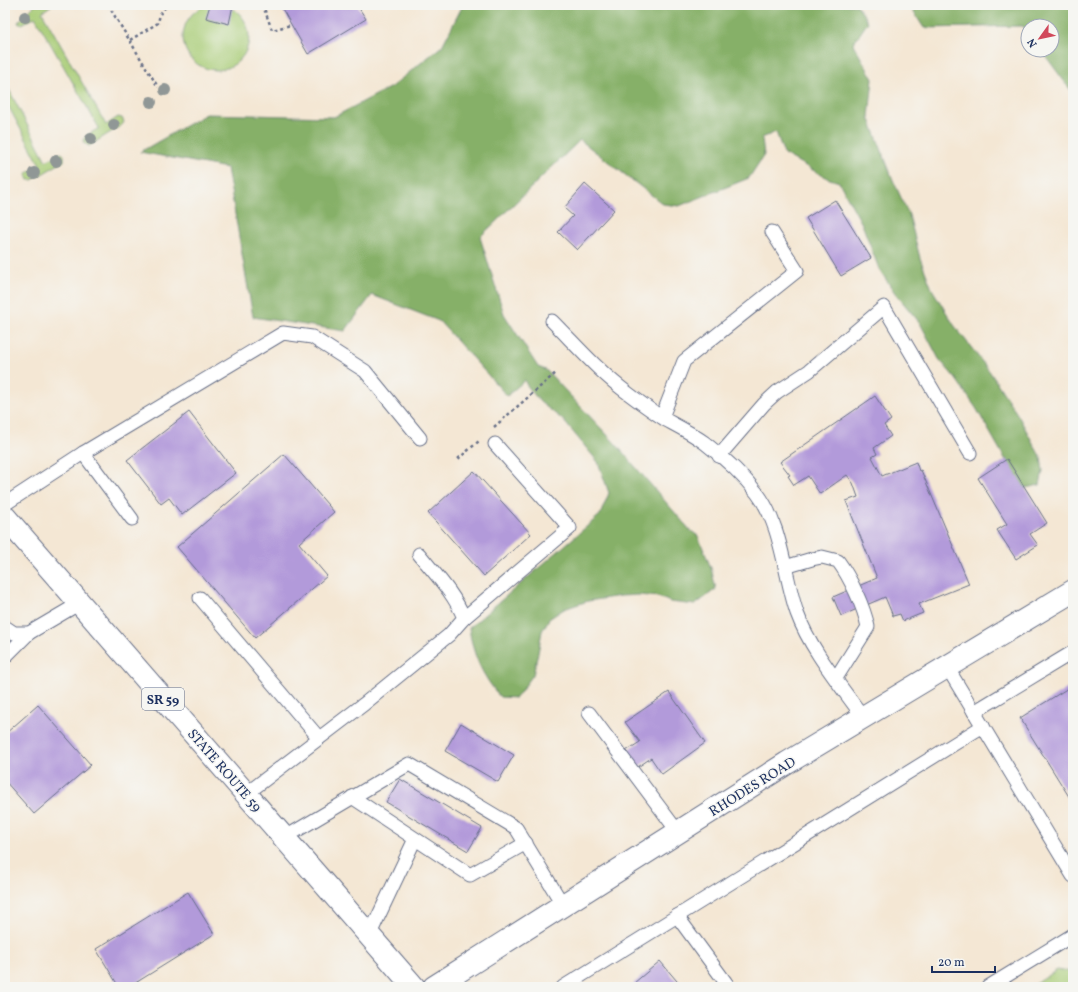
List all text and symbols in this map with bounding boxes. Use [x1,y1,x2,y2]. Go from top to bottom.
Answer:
north arrow [1020,18,1060,58]
text: N [1024,35,1041,50]
road number: SR 59 [142,688,184,710]
street label: STATE ROUTE 59 [182,725,265,817]
street label: RHODES ROAD [706,753,800,822]
scale bar [932,948,995,974]
text: 20 m [938,955,965,971]

